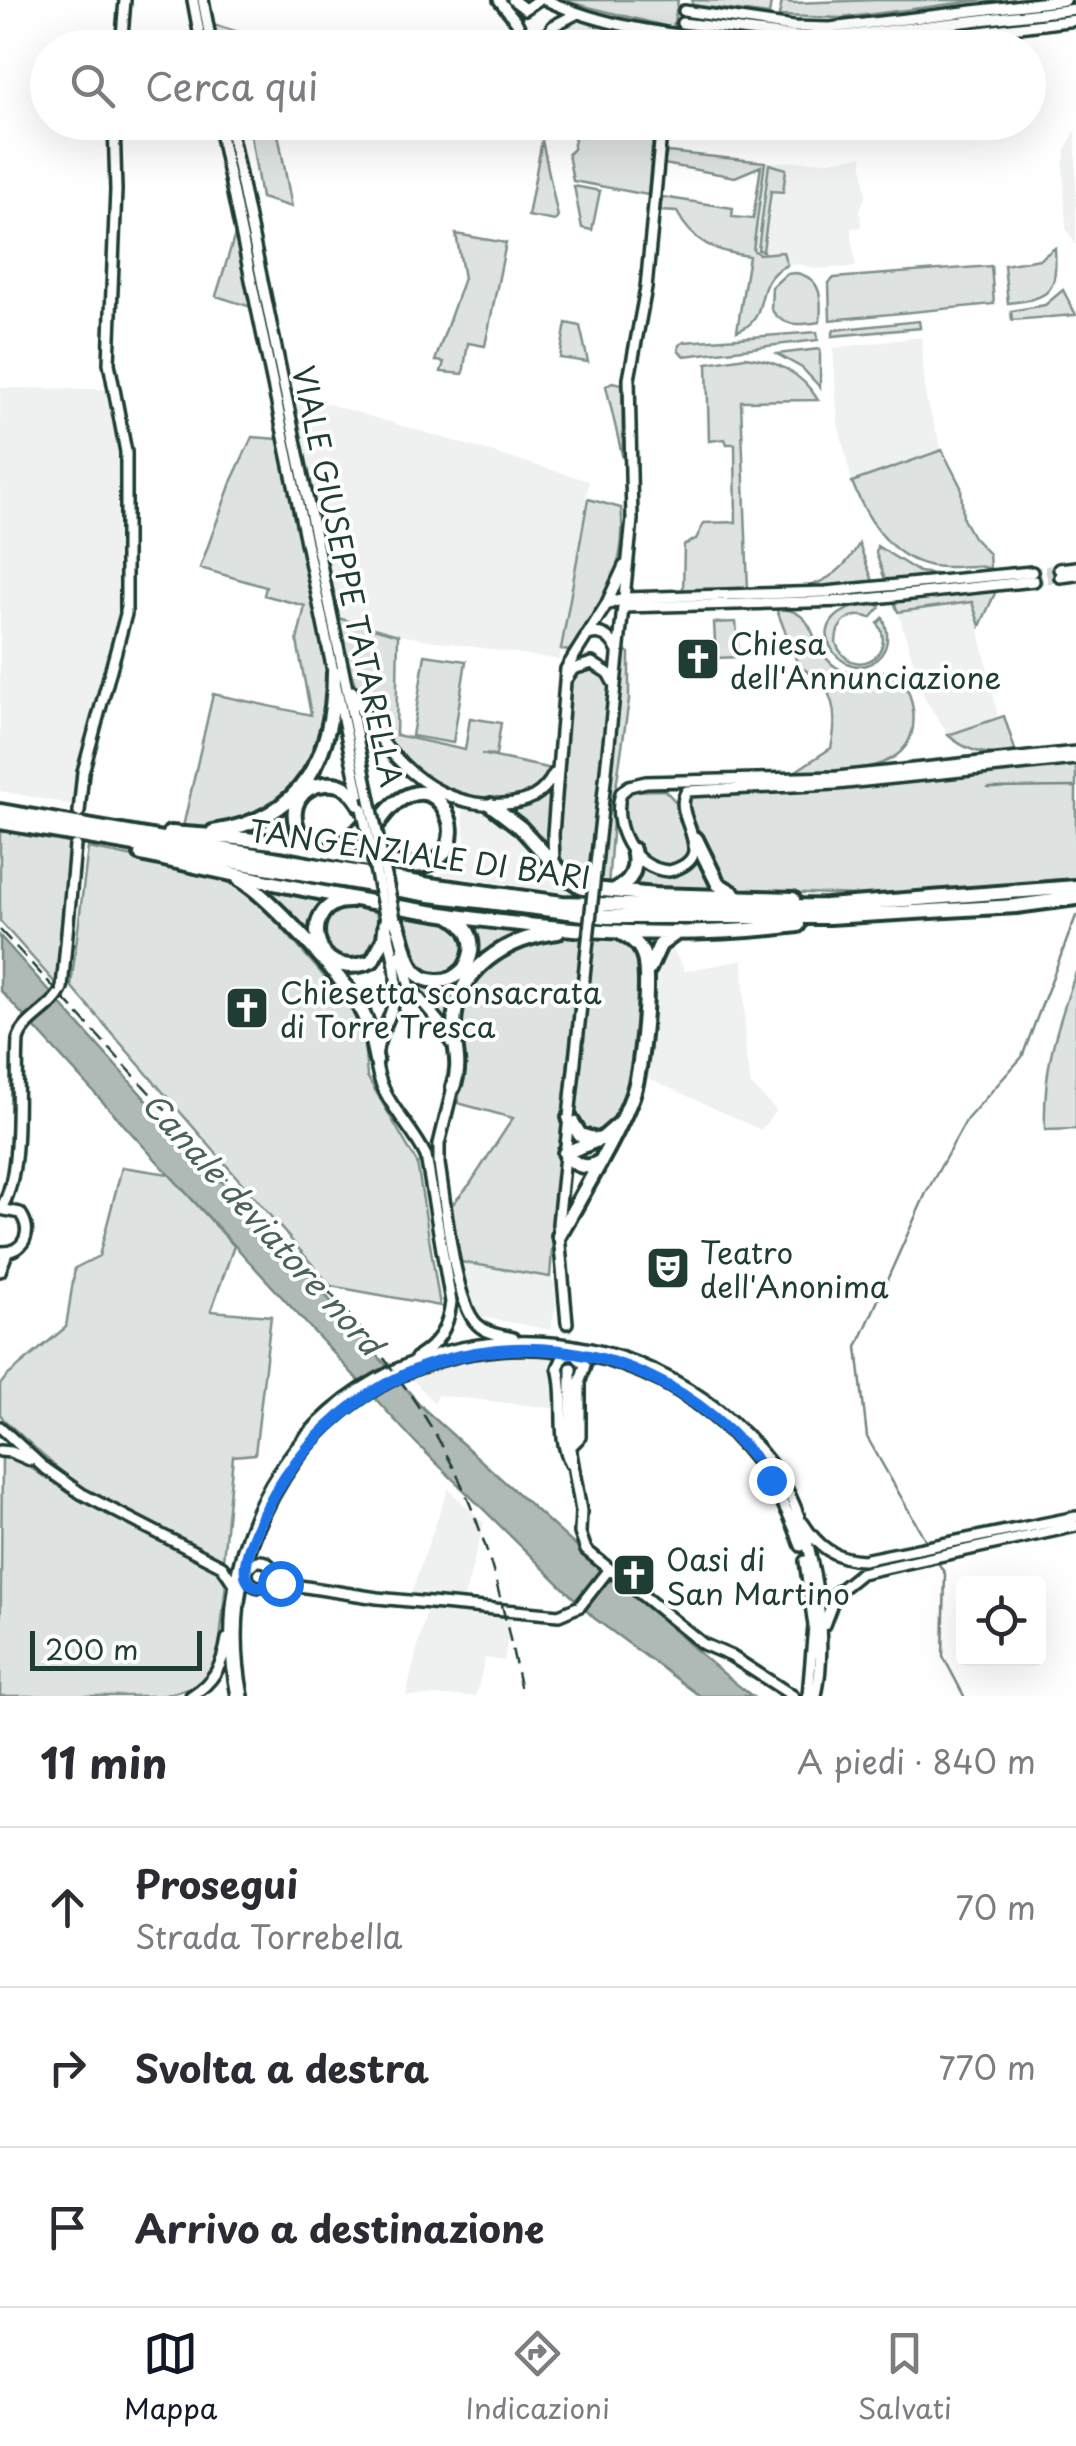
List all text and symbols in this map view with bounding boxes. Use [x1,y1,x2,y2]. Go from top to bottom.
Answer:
search box [30,30,1046,140]
text: Cerca qui [145,57,318,114]
icon: search [65,58,120,113]
street label: VIALE GIUSEPPE TATARELLA [282,361,416,791]
place label: Chiesa dell'Annunciazione [730,620,1001,699]
church icon: Chiesa dell'Annunciazione [675,636,721,682]
street label: TANGENZIALE DI BARI [246,807,594,899]
place label: Chiesetta sconsacrata di Torre Tresca [280,969,602,1048]
church icon: Chiesetta sconsacrata di Torre Tresca [224,985,270,1031]
water label: Canale deviatore nord [131,1081,398,1369]
place label: Teatro dell'Anonima [700,1229,889,1308]
theatre icon: Teatro dell'Anonima [645,1245,691,1291]
route end [749,1458,795,1504]
place label: Oasi di San Martino [666,1536,850,1615]
church icon: Oasi di San Martino [611,1552,657,1598]
route start [258,1561,304,1607]
map controls [956,1576,1046,1666]
button: locate [956,1576,1046,1666]
scale bar [30,1626,202,1670]
text: 200 m [45,1627,138,1670]
text: 11 min [40,1730,167,1793]
text: A piedi · 840 m [797,1737,1036,1785]
text: Prosegui [135,1855,298,1912]
icon: ahead [40,1880,95,1935]
text: 70 m [956,1883,1036,1931]
text: Strada Torrebella [135,1912,402,1960]
text: Svolta a destra [135,2039,429,2096]
icon: right [40,2040,95,2095]
text: 770 m [939,2043,1036,2091]
text: Arrivo a destinazione [135,2199,544,2256]
icon: arrive [40,2200,95,2255]
tab: Mappa [124,2326,217,2429]
tab: Indicazioni [465,2326,610,2429]
tab: Salvati [858,2326,952,2429]

